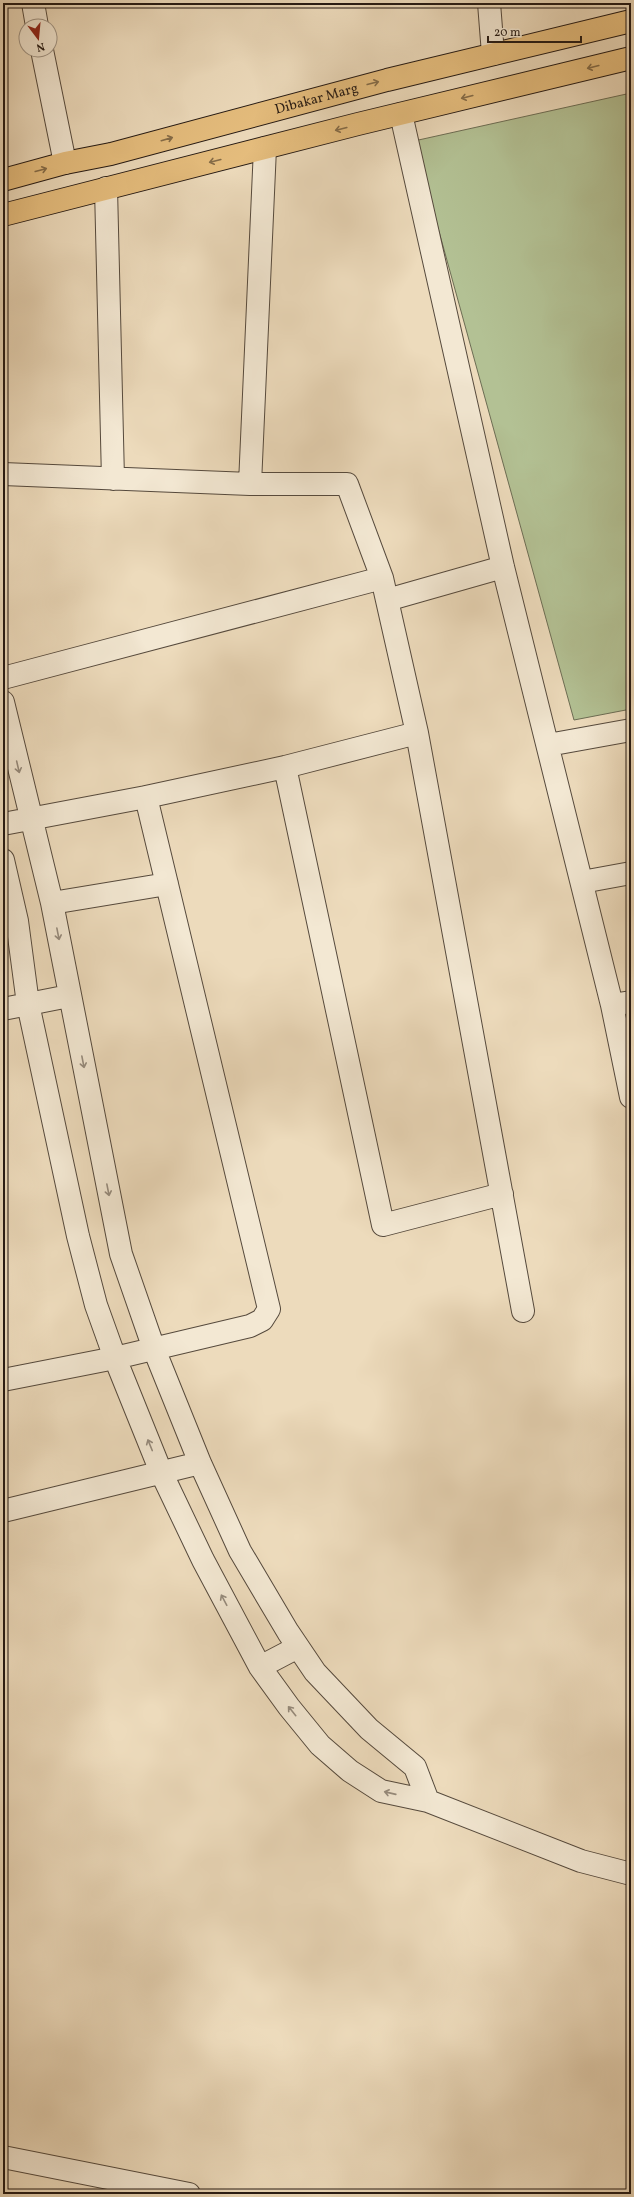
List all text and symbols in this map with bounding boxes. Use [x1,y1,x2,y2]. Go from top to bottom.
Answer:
north arrow [18,18,58,58]
scale bar [488,18,581,44]
text: 20 m [494,25,521,41]
text: N [34,38,46,54]
one-way arrow [587,63,600,71]
street label: Dibakar Marg [273,79,360,119]
one-way arrow [367,79,380,87]
one-way arrow [461,94,474,102]
one-way arrow [334,125,347,133]
one-way arrow [160,134,173,142]
one-way arrow [208,158,221,165]
one-way arrow [34,165,47,173]
one-way arrow [15,760,23,773]
one-way arrow [54,928,62,941]
one-way arrow [79,1055,87,1068]
one-way arrow [104,1183,112,1196]
one-way arrow [145,1439,153,1451]
one-way arrow [220,1594,227,1606]
one-way arrow [287,1705,296,1716]
one-way arrow [384,1788,397,1796]

